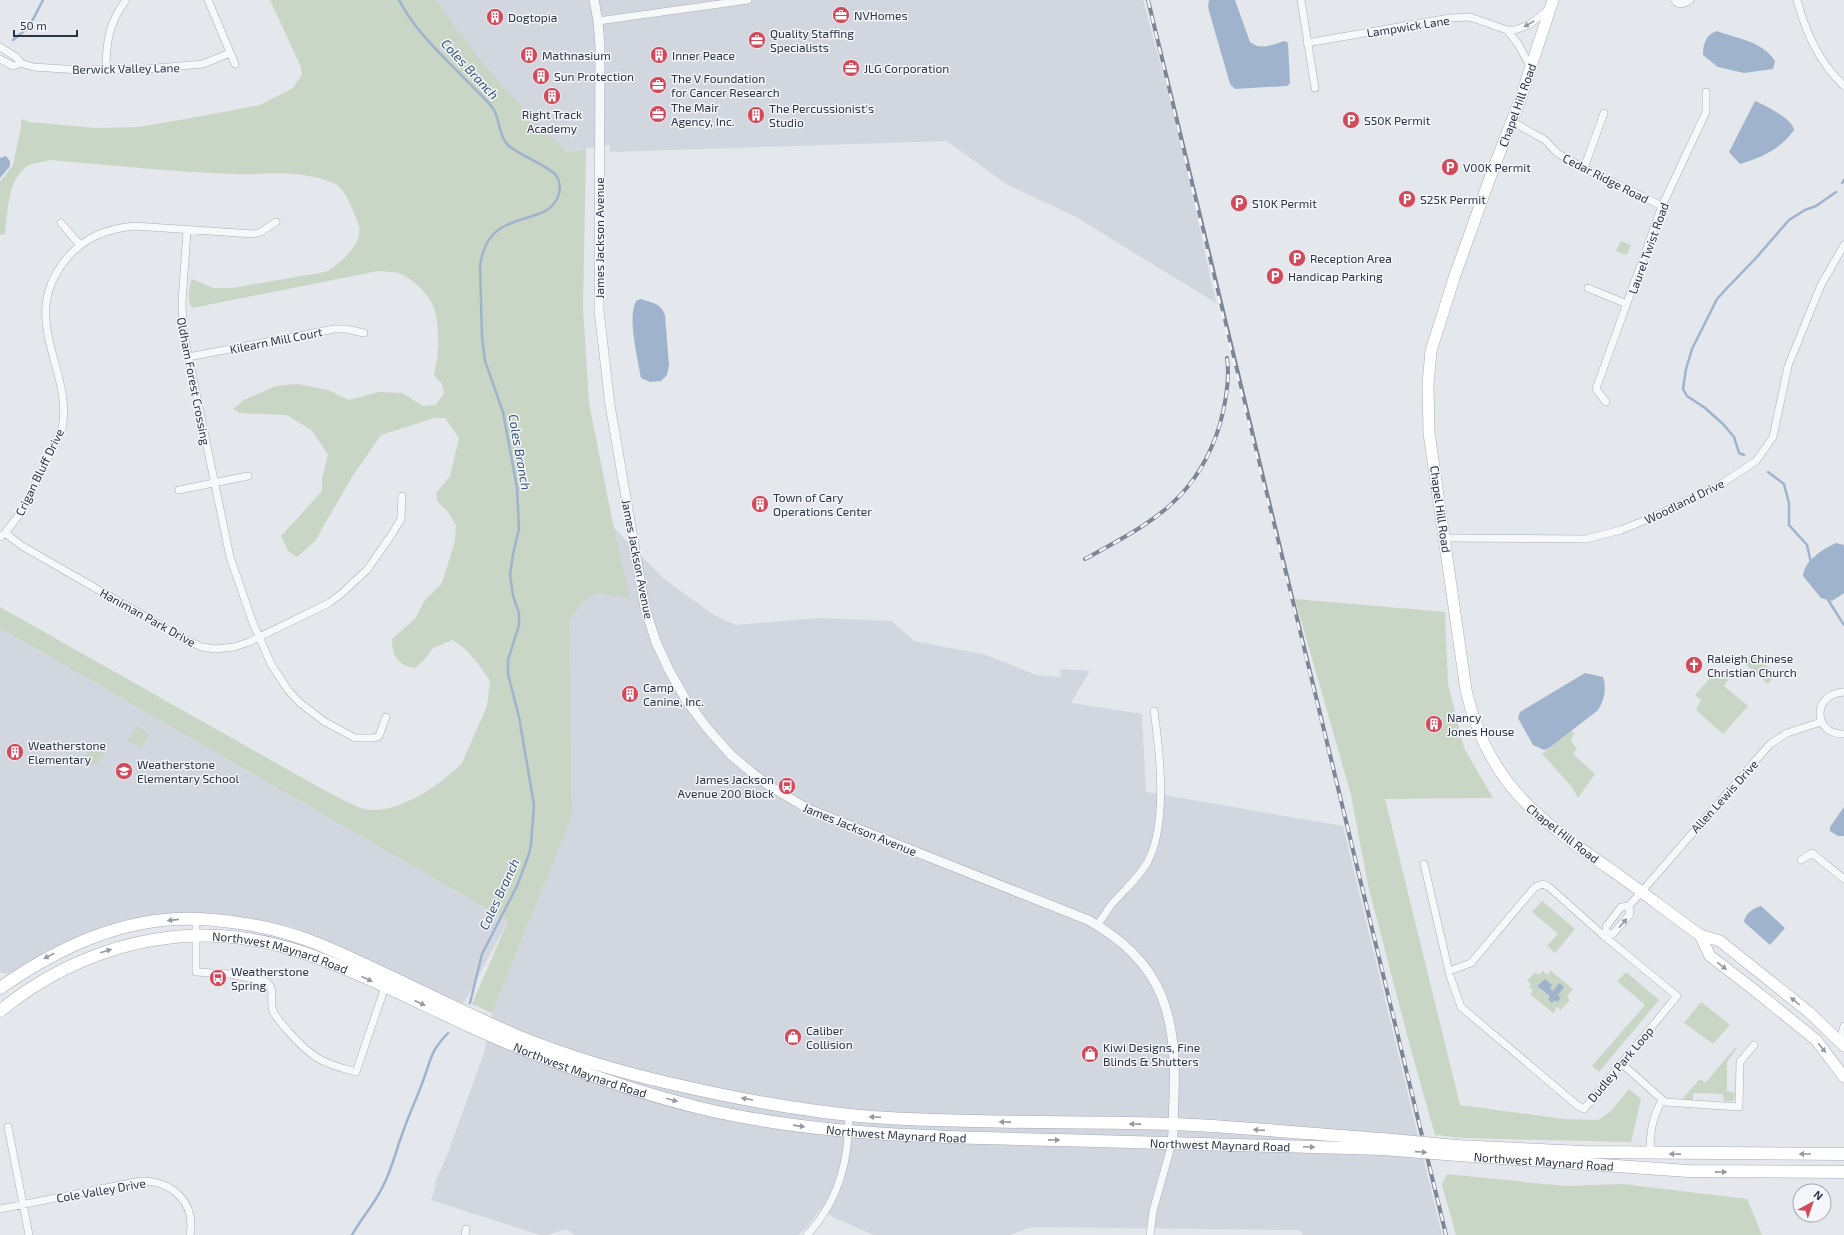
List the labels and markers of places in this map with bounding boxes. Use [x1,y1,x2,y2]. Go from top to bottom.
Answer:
office icon: NVHomes [831,5,851,25]
building icon: Dogtopia [485,7,505,27]
place label: NVHomes [854,8,908,22]
place label: Dogtopia [508,10,557,24]
place label: Quality Staffing Specialists [770,26,854,54]
office icon: Quality Staffing Specialists [747,30,767,50]
building icon: Mathnasium [519,45,539,65]
building icon: Inner Peace [649,45,669,65]
place label: Mathnasium [542,48,611,62]
place label: Inner Peace [672,48,735,62]
office icon: JLG Corporation [841,58,861,78]
place label: JLG Corporation [864,61,949,75]
building icon: Sun Protection [531,66,551,86]
place label: Sun Protection [554,69,634,83]
place label: The V Foundation for Cancer Research [671,71,780,99]
office icon: The V Foundation for Cancer Research [648,75,668,95]
building icon: Right Track Academy [542,86,562,106]
place label: The Mair Agency, Inc. [671,100,735,128]
place label: The Percussionist's Studio [769,101,874,129]
office icon: The Mair Agency, Inc. [648,104,668,124]
building icon: The Percussionist's Studio [746,105,766,125]
place label: Right Track Academy [522,107,582,135]
parking icon: S50K Permit [1341,110,1361,130]
place label: S50K Permit [1364,113,1431,127]
parking icon: V00K Permit [1440,157,1460,177]
place label: V00K Permit [1463,160,1531,174]
parking icon: S25K Permit [1397,189,1417,209]
place label: S25K Permit [1420,192,1486,206]
parking icon: S10K Permit [1229,193,1249,213]
place label: S10K Permit [1252,196,1317,210]
parking icon: Reception Area [1287,248,1307,268]
place label: Reception Area [1310,251,1392,265]
parking icon: Handicap Parking [1265,266,1285,286]
place label: Handicap Parking [1288,269,1383,283]
place label: Town of Cary Operations Center [773,490,872,518]
building icon: Town of Cary Operations Center [750,494,770,514]
place label: Raleigh Chinese Christian Church [1707,651,1797,679]
church icon: Raleigh Chinese Christian Church [1684,655,1704,675]
place label: Camp Canine, Inc. [643,680,704,708]
building icon: Camp Canine, Inc. [620,684,640,704]
place label: Nancy Jones House [1447,710,1514,738]
building icon: Nancy Jones House [1424,714,1444,734]
place label: Weatherstone Elementary [28,738,106,766]
building icon: Weatherstone Elementary [5,742,25,762]
place label: Weatherstone Elementary School [137,757,240,785]
school or university icon: Weatherstone Elementary School [114,761,134,781]
place label: James Jackson Avenue 200 Block [677,772,774,800]
bus stop icon: James Jackson Avenue 200 Block [777,776,797,796]
place label: Weatherstone Spring [231,964,309,992]
bus stop icon: Weatherstone Spring [208,968,228,988]
place label: Caliber Collision [806,1023,853,1051]
shop icon: Caliber Collision [783,1027,803,1047]
place label: Kiwi Designs, Fine Blinds & Shutters [1103,1040,1200,1068]
shop icon: Kiwi Designs, Fine Blinds & Shutters [1080,1044,1100,1064]

